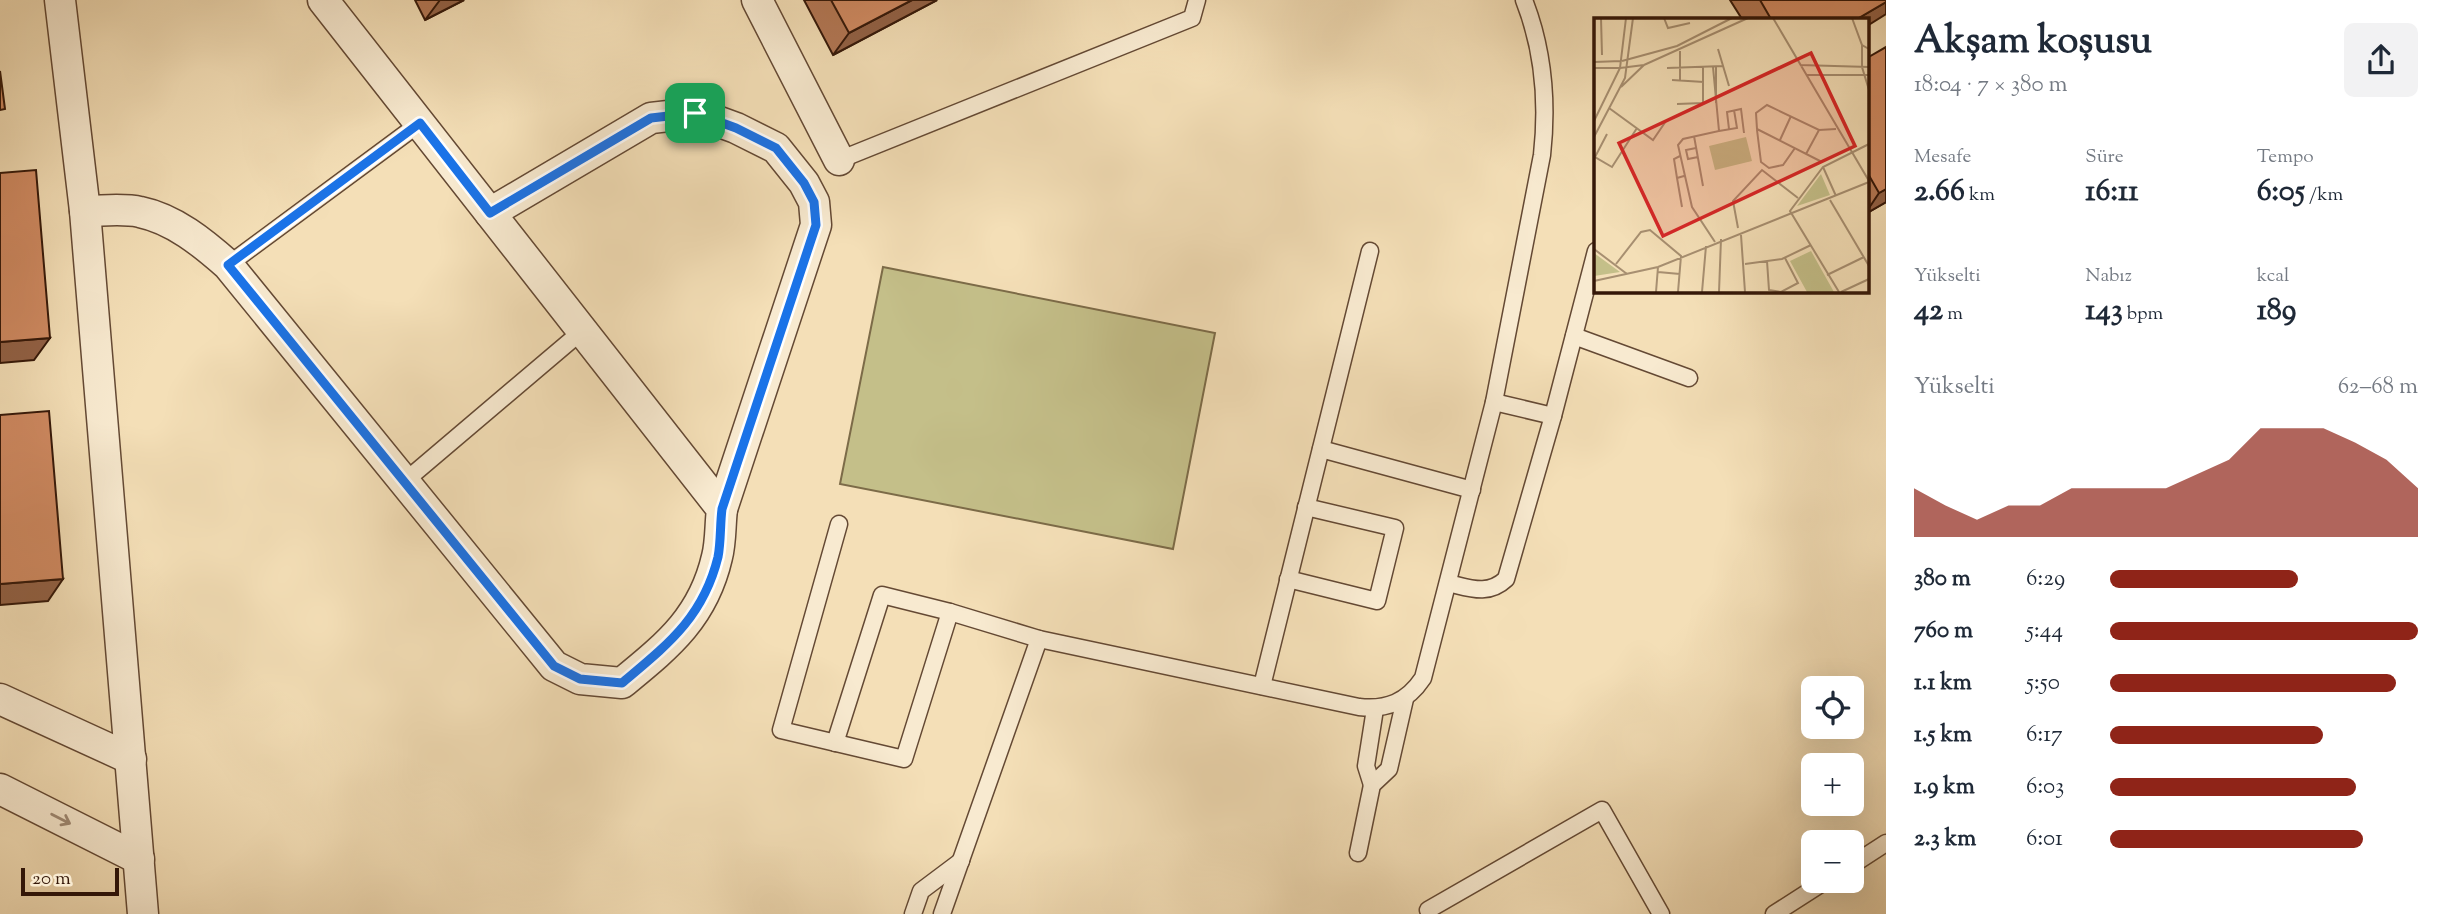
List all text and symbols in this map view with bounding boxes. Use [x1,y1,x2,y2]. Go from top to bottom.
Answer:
text: Akşam koşusu [1914,16,2152,70]
inset map [1594,18,1868,292]
button: share [2344,23,2418,97]
text: 18:04 · 7 × 380 m [1914,69,2068,102]
pin [665,83,725,143]
icon: arrive [676,94,714,132]
text: Mesafe [1914,144,1971,171]
text: Süre [2085,144,2124,171]
text: Tempo [2257,144,2314,171]
text: 2.66 [1914,171,1965,214]
text: 16:11 [2085,171,2138,214]
text: 6:05 [2257,171,2305,214]
text: km [1965,182,1995,209]
text: /km [2305,182,2343,209]
text: Yükselti [1914,263,1981,290]
text: Nabız [2085,263,2132,290]
text: kcal [2257,263,2289,290]
text: 42 [1914,290,1943,333]
text: 143 [2085,290,2123,333]
text: 189 [2257,290,2296,333]
text: m [1943,301,1963,328]
text: bpm [2123,301,2163,328]
text: Yükselti [1914,371,1995,404]
text: 62–68 m [2338,371,2418,404]
text: 380 m [1914,563,1971,596]
text: 6:29 [2026,563,2065,596]
text: 760 m [1914,615,1973,648]
text: 5:44 [2026,615,2063,648]
text: 1.1 km [1914,667,1972,700]
text: 5:50 [2026,667,2060,700]
map controls [1801,676,1864,893]
button: locate [1801,676,1864,739]
text: 1.5 km [1914,719,1972,752]
text: 6:17 [2026,719,2063,752]
button: + [1801,753,1864,816]
text: 1.9 km [1914,771,1975,804]
text: 6:03 [2026,771,2064,804]
one-way arrow [50,813,71,827]
text: 2.3 km [1914,823,1976,856]
text: 6:01 [2026,823,2063,856]
button: − [1801,830,1864,893]
scale bar [21,865,119,897]
text: 20 m [32,866,71,893]

